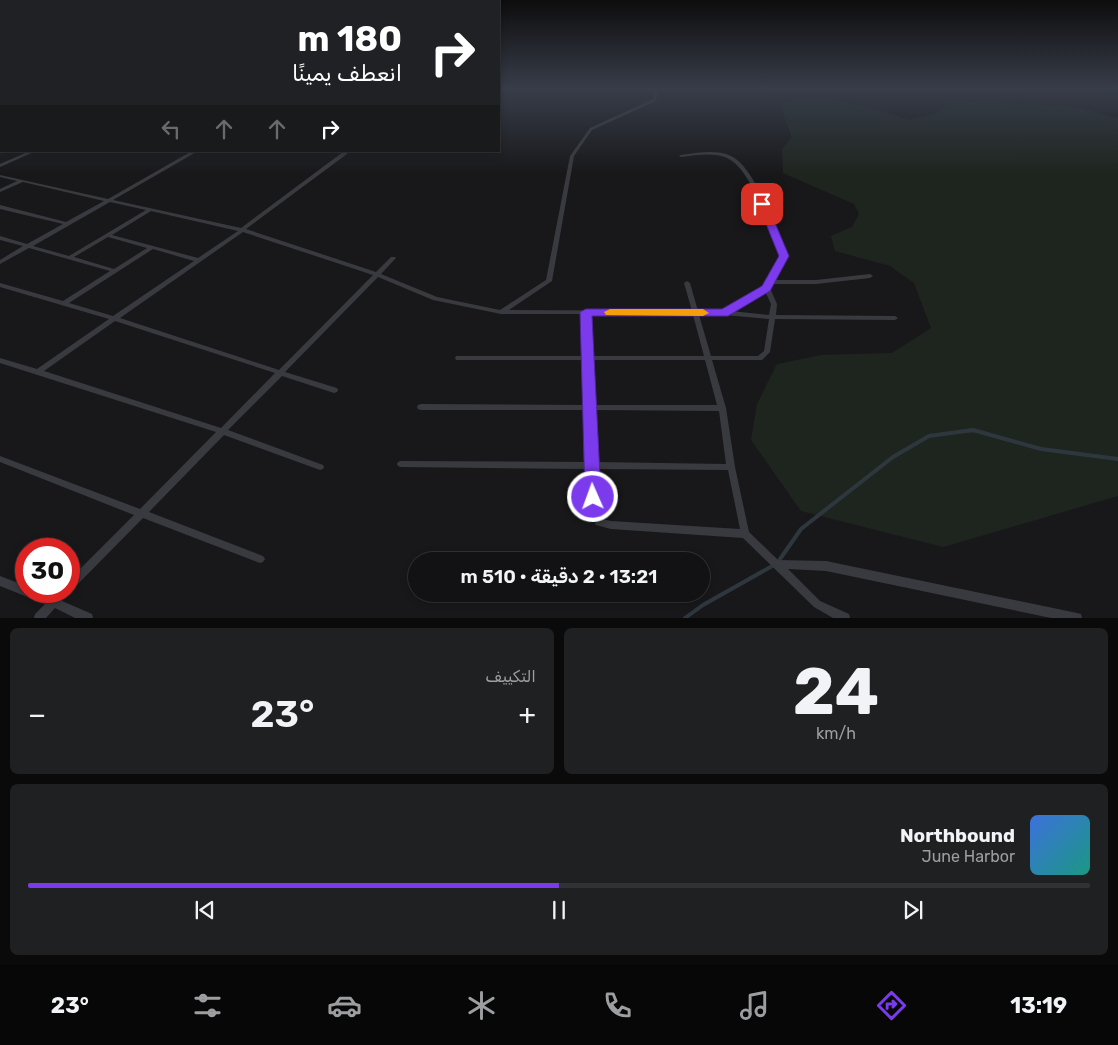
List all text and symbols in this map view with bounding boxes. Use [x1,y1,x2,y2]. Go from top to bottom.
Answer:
text: 180 m [298,18,402,60]
icon: right [420,20,485,85]
text: انعطف يمينًا [292,60,402,87]
icon: left [157,115,185,143]
icon: ahead [210,115,238,143]
icon: ahead [263,115,291,143]
icon: right [316,115,344,143]
pin [741,183,783,225]
icon: arrive [748,190,776,218]
position arrow [566,470,618,522]
speed limit sign: 30 [15,538,80,603]
text: 13:21 · 2 دقيقة · 510 m [461,565,657,588]
text: 24 [793,653,879,730]
text: التكييف [485,667,536,686]
text: 23° [250,691,314,737]
text: − [28,698,46,731]
text: + [519,698,536,731]
text: km/h [816,724,856,743]
text: Northbound [900,824,1015,847]
text: June Harbor [922,847,1015,866]
icon: previous [191,896,219,924]
icon: pause [545,896,573,924]
icon: next [899,896,927,924]
icon: filters [190,988,225,1023]
icon: car [327,988,362,1023]
icon: climate [464,988,499,1023]
icon: phone [600,988,635,1023]
icon: music [737,988,772,1023]
icon: directions [874,988,909,1023]
text: 23° [51,992,89,1019]
text: 13:19 [1010,992,1067,1019]

